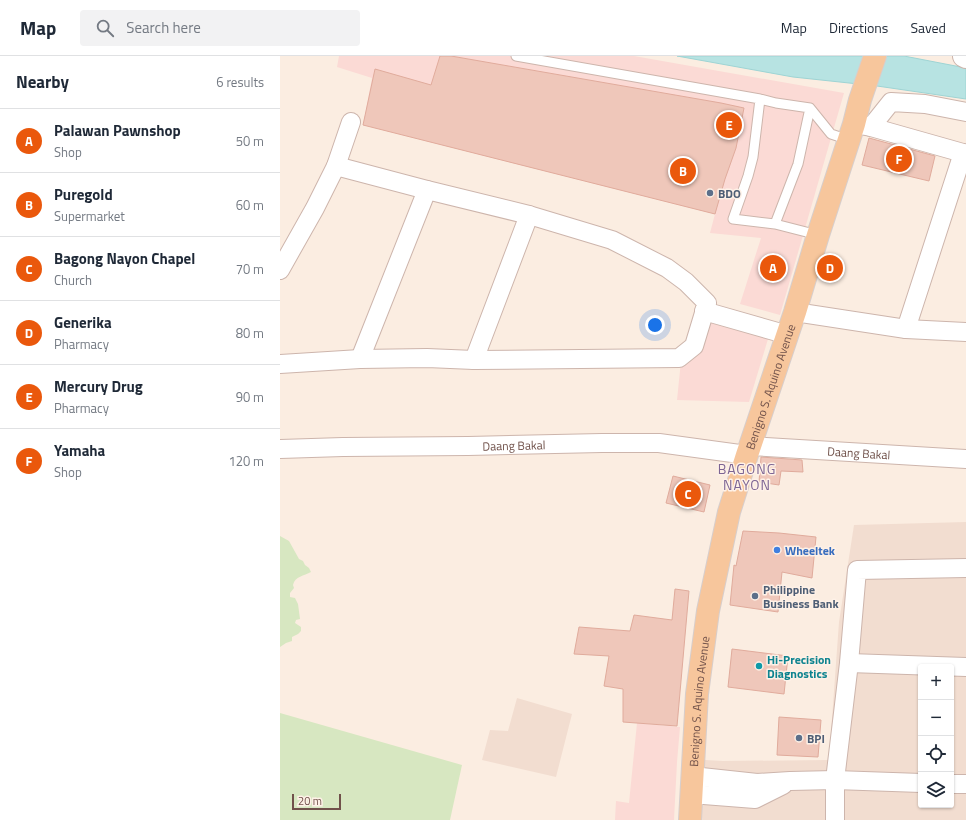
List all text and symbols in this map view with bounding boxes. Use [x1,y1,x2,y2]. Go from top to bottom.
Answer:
search box [80,10,360,46]
text: Map [20,13,56,42]
text: Search here [126,16,201,39]
icon: search [94,17,116,39]
text: Map [781,17,807,38]
text: Directions [829,17,888,38]
text: Saved [910,17,946,38]
text: Nearby [16,69,69,95]
text: 6 results [216,72,264,92]
pin: E [716,110,742,140]
text: Palawan Pawnshop [54,119,181,142]
text: A [25,131,33,151]
text: 50 m [236,131,264,151]
text: Shop [54,142,82,162]
pin: F [886,144,912,174]
pin: B [670,156,696,186]
text: Puregold [54,183,113,206]
place label: BDO [718,184,741,203]
marker: BDO [705,188,715,198]
text: B [25,195,33,215]
text: 60 m [236,195,264,215]
text: Supermarket [54,206,125,226]
text: Bagong Nayon Chapel [54,247,195,270]
pin: A [760,253,786,283]
pin: D [817,253,843,283]
text: C [25,259,33,279]
text: 70 m [236,259,264,279]
text: Church [54,270,92,290]
text: Generika [54,311,112,334]
your location [645,315,665,335]
street label: Benigno S. Aquino Avenue [740,321,800,452]
text: D [25,323,33,343]
text: 80 m [236,323,264,343]
text: Pharmacy [54,334,109,354]
text: Mercury Drug [54,375,143,398]
text: E [25,387,33,407]
text: 90 m [236,387,264,407]
text: Pharmacy [54,398,109,418]
street label: Daang Bakal [482,435,546,455]
text: Yamaha [54,439,105,462]
street label: Daang Bakal [827,441,891,464]
text: F [26,451,32,471]
text: 120 m [228,451,264,471]
district label: BAGONG NAYON [718,458,776,495]
text: Shop [54,462,82,482]
pin: C [675,479,701,509]
place label: Wheeltek [785,541,836,560]
marker: Wheeltek [772,545,782,555]
place label: Philippine Business Bank [763,580,840,613]
marker: Philippine Business Bank [750,591,760,601]
street label: Benigno S. Aquino Avenue [683,635,714,767]
place label: Hi-Precision Diagnostics [767,650,831,683]
marker: Hi-Precision Diagnostics [754,661,764,671]
map controls [918,664,954,808]
button: + [918,664,954,700]
button: − [918,700,954,736]
place label: BPI [807,729,825,748]
marker: BPI [794,733,804,743]
button: locate [918,736,954,772]
button: layers [918,772,954,808]
scale bar [292,792,341,811]
text: 20 m [298,793,322,809]

